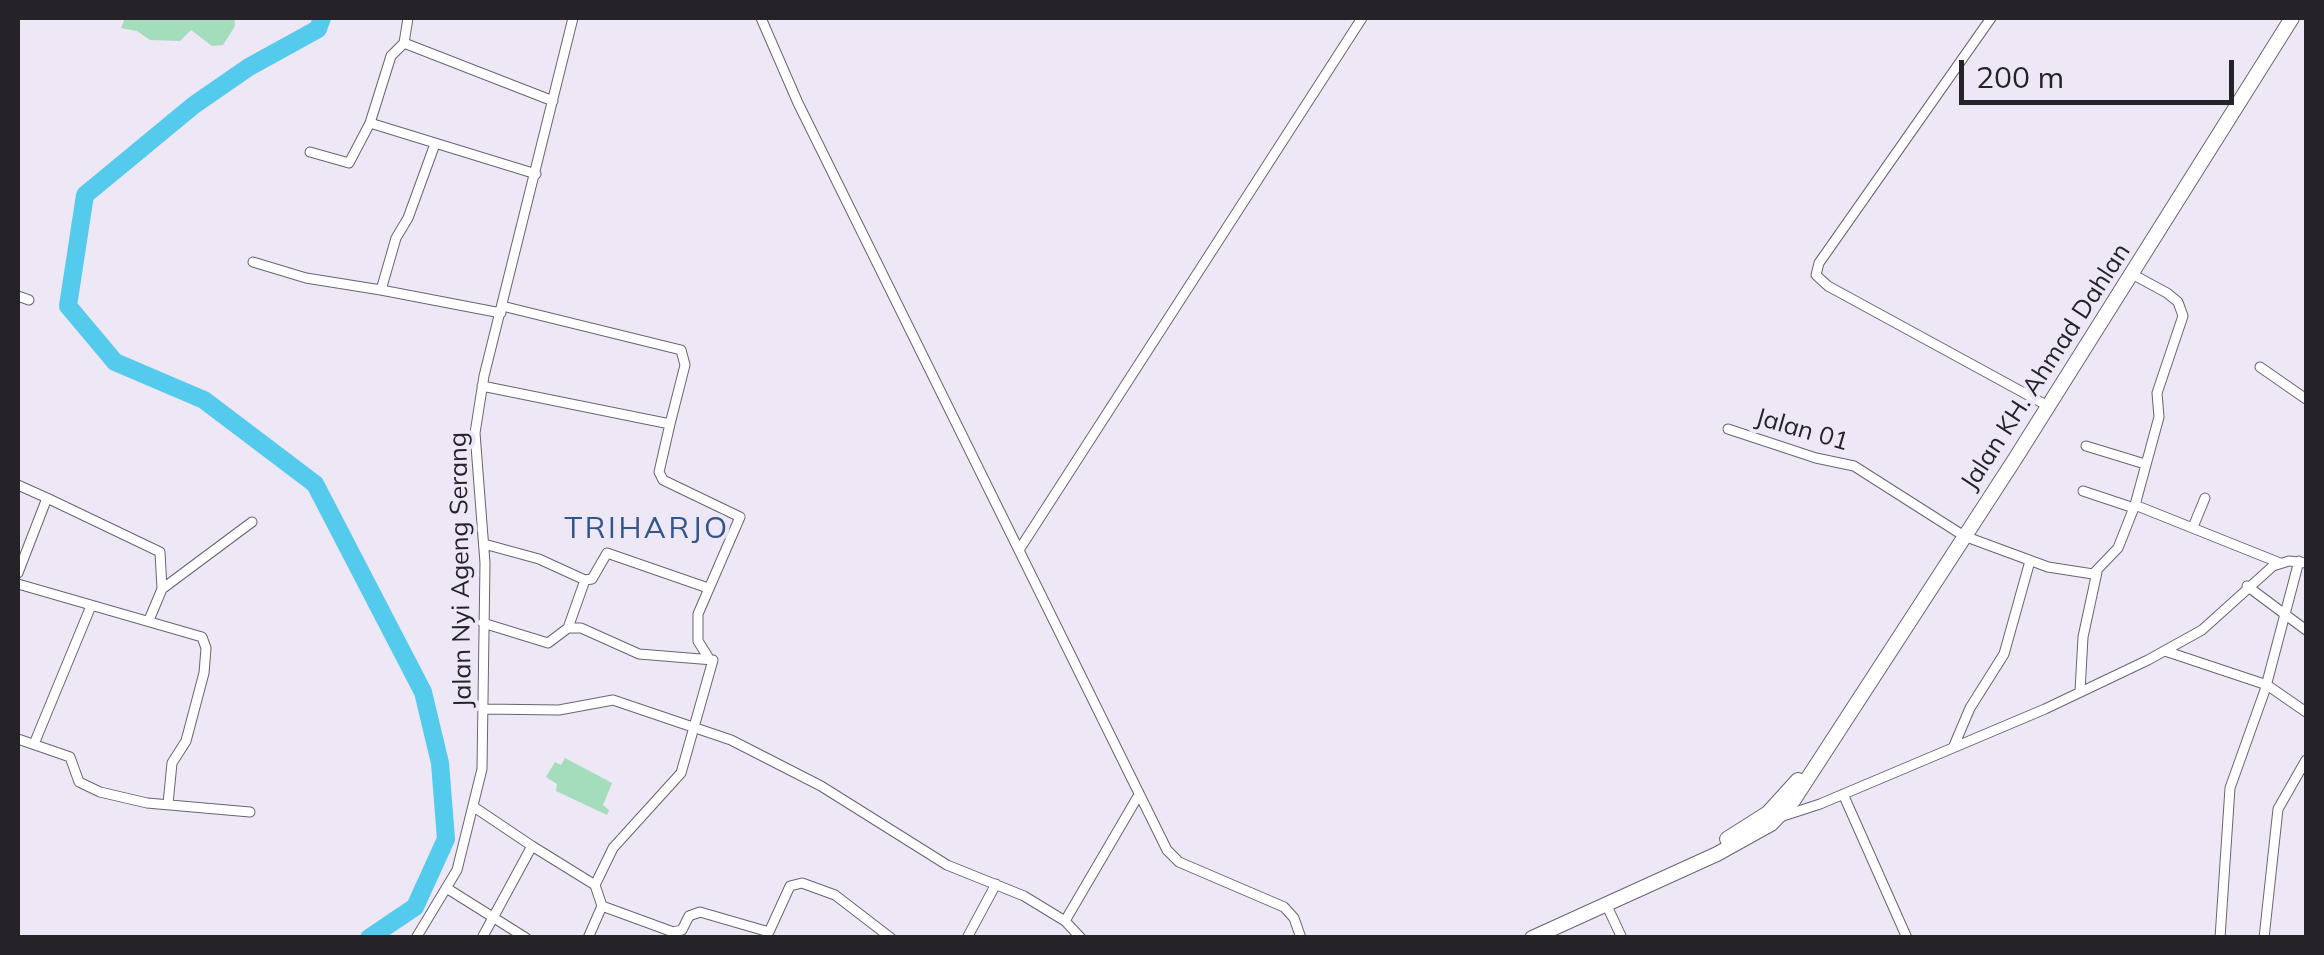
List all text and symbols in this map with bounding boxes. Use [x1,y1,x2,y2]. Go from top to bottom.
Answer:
scale bar [1964,40,2239,102]
text: 200 m [1976,58,2064,96]
street label: Jalan KH. Ahmad Dahlan [1955,238,2137,496]
street label: Jalan 01 [1752,402,1852,458]
street label: Jalan Nyi Ageng Serang [444,432,478,708]
district label: TRIHARJO [564,511,730,547]

